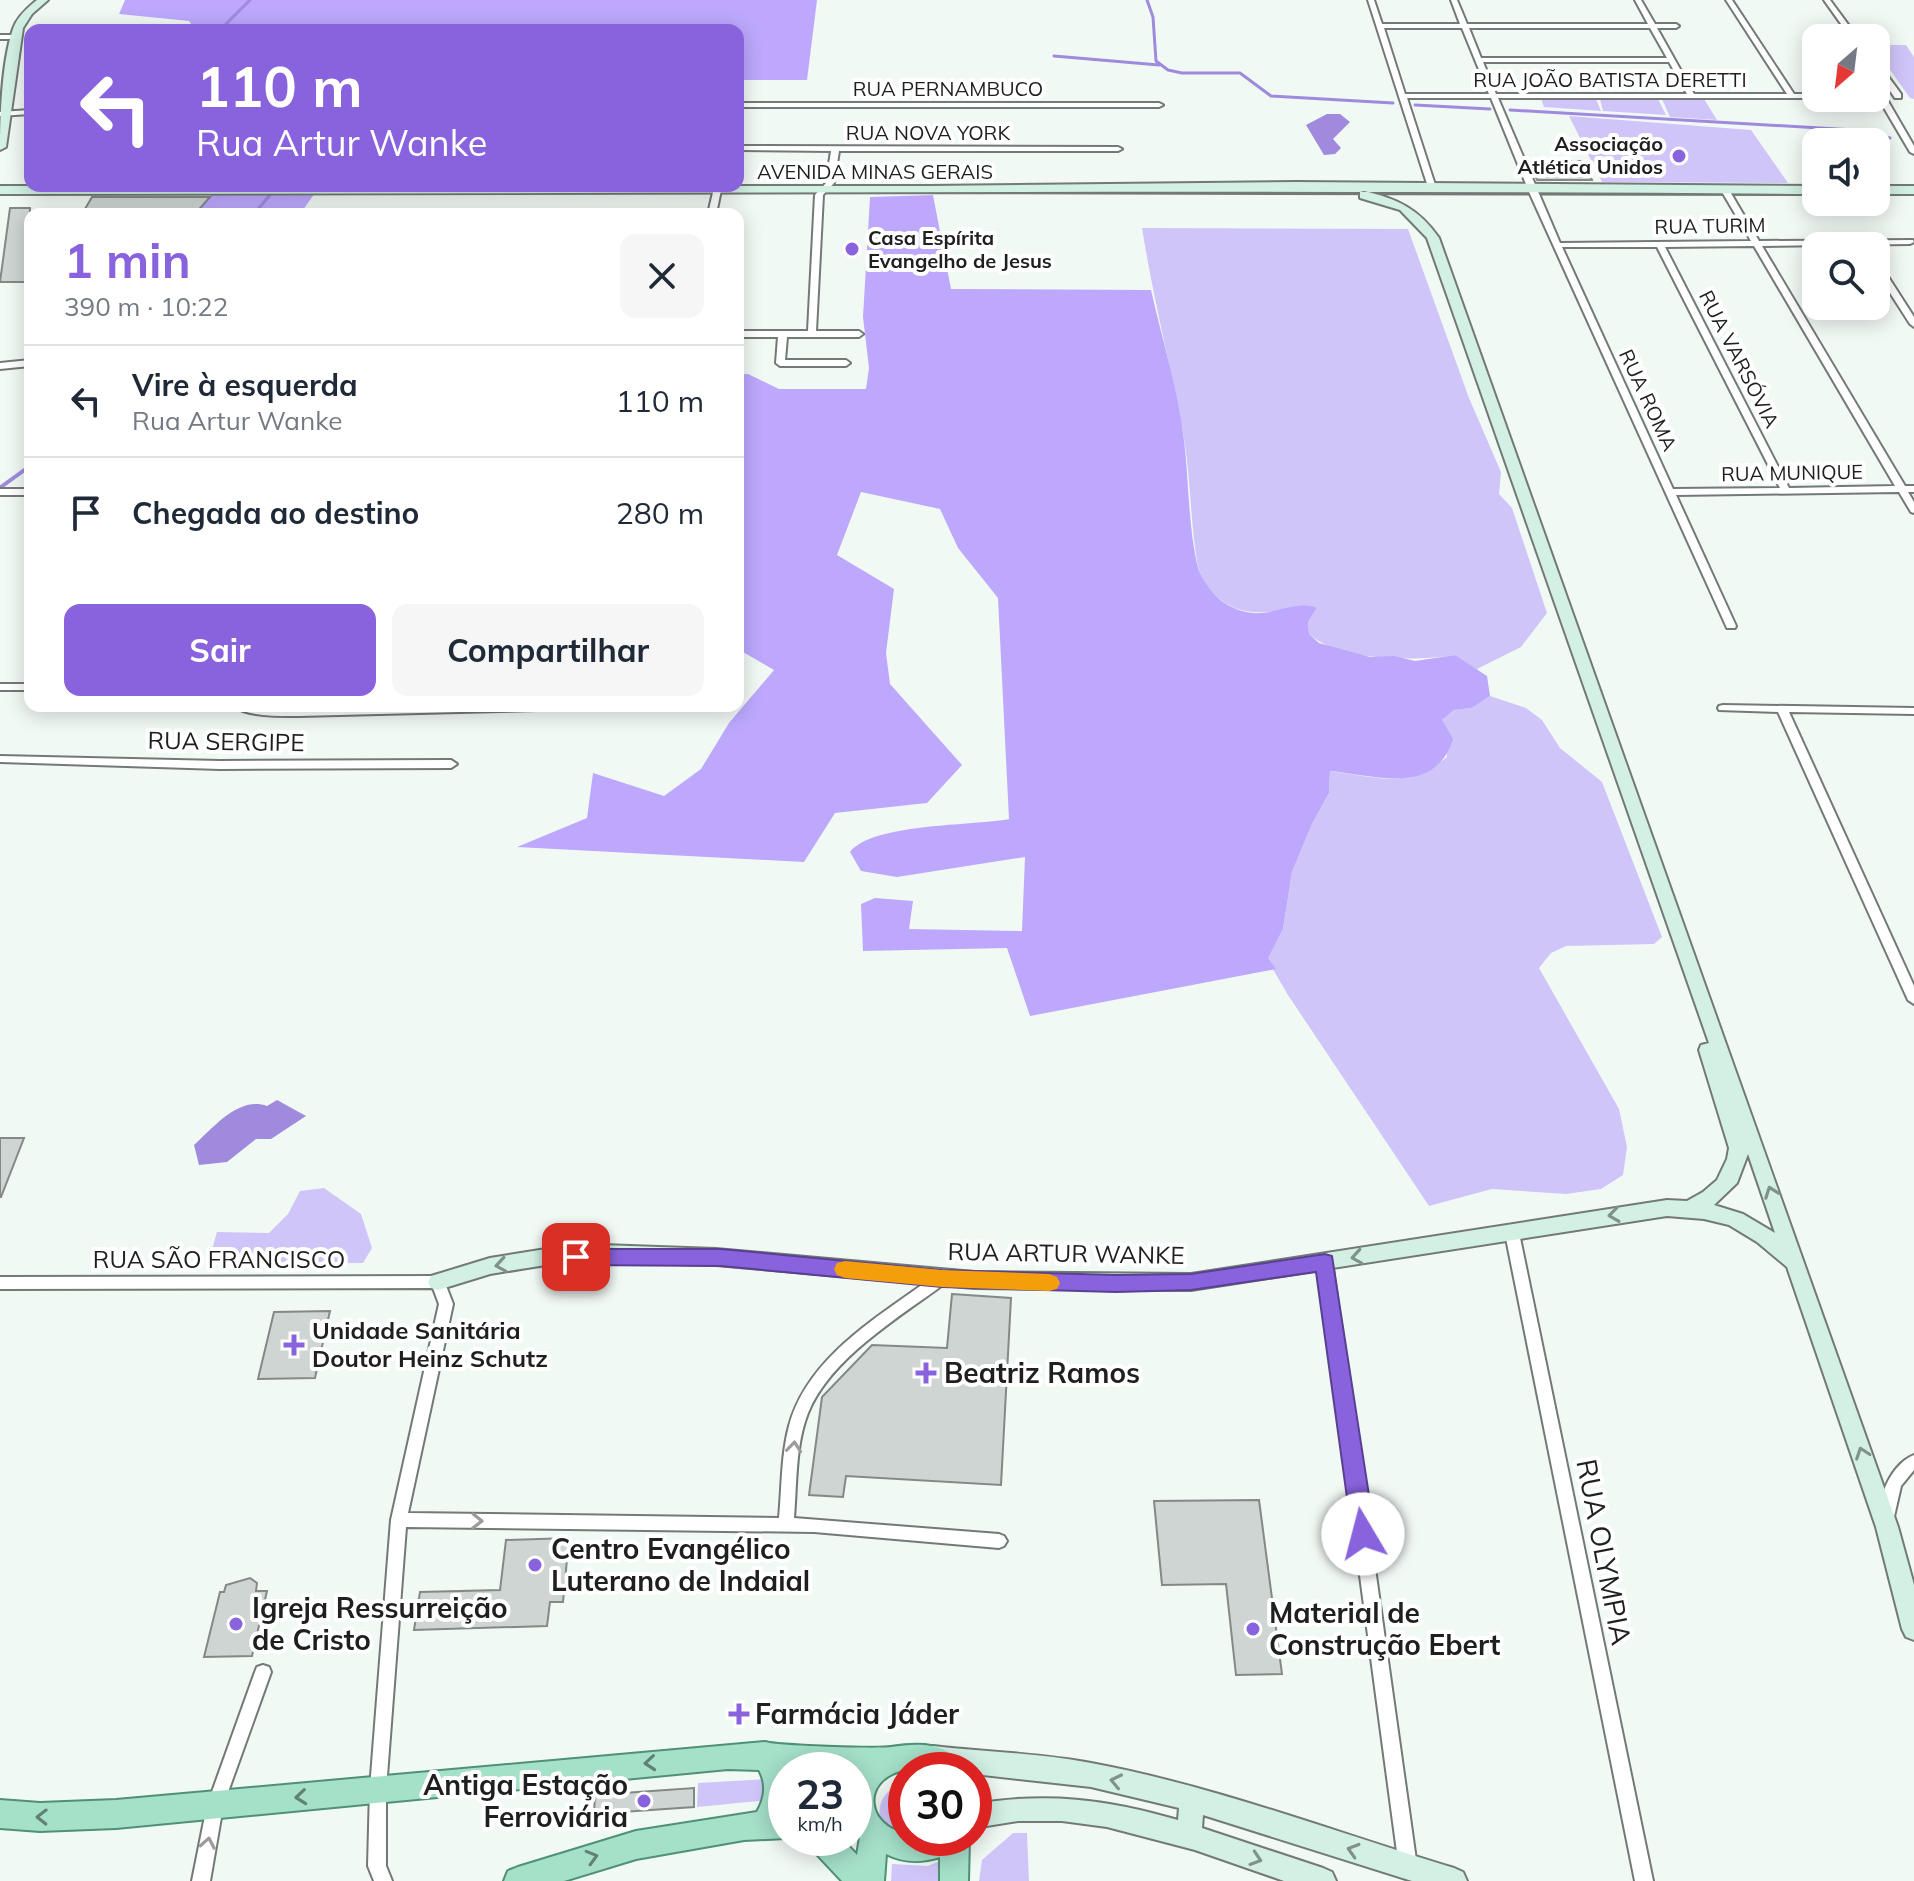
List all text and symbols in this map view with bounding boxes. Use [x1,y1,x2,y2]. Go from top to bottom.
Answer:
north arrow [1802,24,1890,112]
map controls [1802,24,1890,320]
text: 110 m [196,51,363,121]
icon: left [64,56,168,160]
street label: RUA JOÃO BATISTA DERETTI [1473,67,1747,92]
street label: RUA PERNAMBUCO [853,76,1043,101]
text: Rua Artur Wanke [196,120,487,165]
street label: RUA NOVA YORK [846,120,1010,145]
button: sound [1802,128,1890,216]
place label: Associação Atlética Unidos [1518,131,1663,179]
marker: Associação Atlética Unidos [1670,147,1688,165]
street label: AVENIDA MINAS GERAIS [757,159,993,184]
street label: RUA TURIM [1654,212,1766,239]
place label: Casa Espírita Evangelho de Jesus [868,225,1052,273]
text: 1 min [64,230,191,290]
button: search [1802,232,1890,320]
button: close [620,234,704,318]
marker: Casa Espírita Evangelho de Jesus [843,240,861,258]
street label: RUA VARSÓVIA [1694,286,1785,432]
text: 390 m · 10:22 [64,290,228,323]
street label: RUA ROMA [1614,345,1683,455]
text: Vire à esquerda [132,366,358,404]
icon: left [64,379,108,423]
text: 110 m [616,382,704,420]
text: Rua Artur Wanke [132,404,342,437]
street label: RUA MUNIQUE [1721,459,1863,486]
icon: arrive [64,491,108,535]
text: Chegada ao destino [132,494,419,532]
text: 280 m [616,494,704,532]
button: Sair [64,604,376,696]
button: Compartilhar [392,604,704,696]
street label: RUA SERGIPE [147,725,305,757]
one-way arrow [1764,1185,1781,1199]
one-way arrow [1607,1206,1621,1223]
pin [542,1223,610,1291]
icon: arrive [554,1235,598,1279]
street label: RUA ARTUR WANKE [947,1236,1185,1270]
street label: RUA SÃO FRANCISCO [93,1244,345,1274]
one-way arrow [1350,1248,1364,1265]
one-way arrow [495,1256,508,1273]
place label: Unidade Sanitária Doutor Heinz Schutz [312,1315,548,1373]
marker: Unidade Sanitária Doutor Heinz Schutz [283,1334,305,1356]
place label: Beatriz Ramos [944,1355,1140,1390]
marker: Beatriz Ramos [915,1362,937,1384]
one-way arrow [785,1440,802,1454]
one-way arrow [1855,1447,1871,1461]
street label: RUA OLYMPIA [1569,1456,1640,1648]
position arrow [1321,1492,1405,1576]
one-way arrow [471,1512,484,1530]
place label: Centro Evangélico Luterano de Indaial [551,1531,810,1598]
marker: Centro Evangélico Luterano de Indaial [526,1556,544,1574]
place label: Igreja Ressurreição de Cristo [252,1590,508,1657]
place label: Material de Construção Ebert [1269,1595,1501,1662]
marker: Igreja Ressurreição de Cristo [227,1615,245,1633]
marker: Material de Construção Ebert [1244,1620,1262,1638]
place label: Farmácia Jáder [755,1696,959,1731]
marker: Farmácia Jáder [730,1705,748,1723]
speed limit sign: 30 [888,1752,992,1856]
one-way arrow [643,1754,656,1771]
place label: Antiga Estação Ferroviária [423,1767,628,1834]
text: 23 [796,1769,844,1819]
one-way arrow [1110,1773,1123,1790]
one-way arrow [294,1788,307,1805]
marker: Antiga Estação Ferroviária [635,1792,653,1810]
one-way arrow [35,1808,48,1826]
text: km/h [797,1811,843,1836]
one-way arrow [199,1837,216,1850]
one-way arrow [1346,1843,1360,1859]
one-way arrow [584,1850,598,1866]
one-way arrow [1249,1850,1262,1866]

